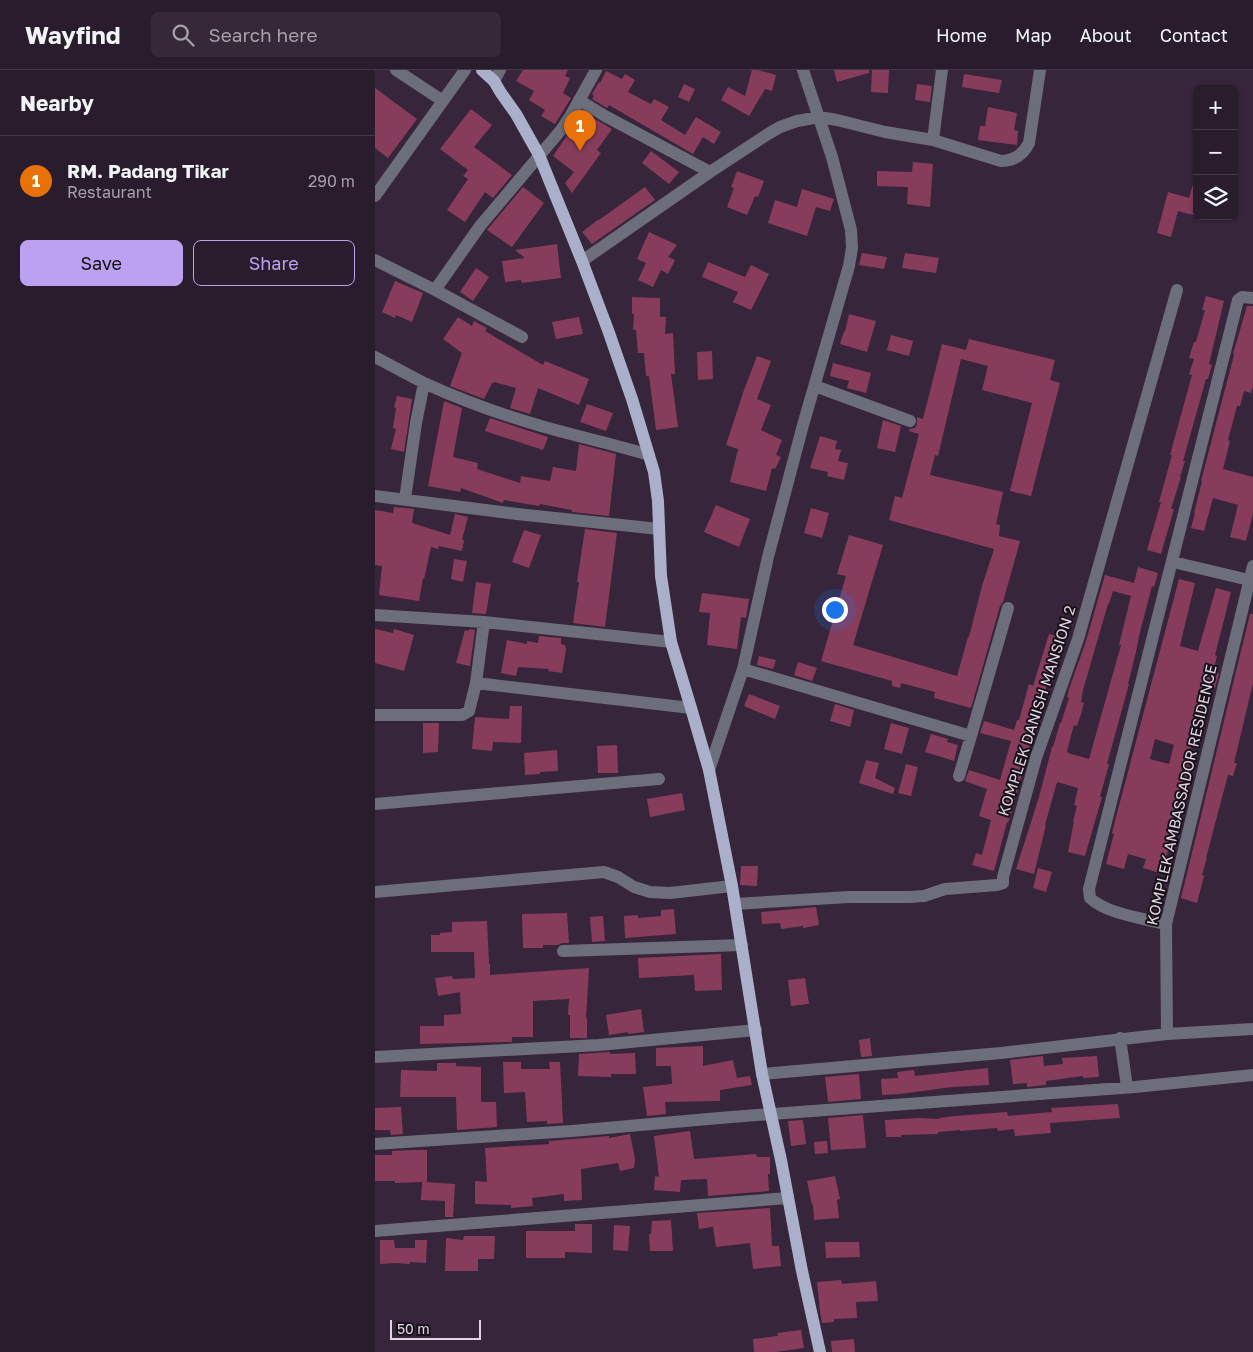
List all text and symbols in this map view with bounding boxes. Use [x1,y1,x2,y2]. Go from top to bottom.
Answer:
search box [151,12,501,57]
text: Wayfind [25,20,121,49]
icon: search [169,21,197,49]
text: Search here [209,23,317,46]
text: Home [936,24,987,46]
text: Map [1015,24,1052,46]
text: About [1080,24,1132,46]
text: Contact [1160,24,1228,46]
map controls [1193,85,1238,220]
button: + [1193,85,1238,130]
text: Nearby [20,90,94,116]
pin: 1 [564,110,596,151]
button: − [1193,130,1238,175]
text: RM. Padang Tikar [67,159,229,182]
text: 1 [32,171,40,191]
text: 290 m [308,171,355,191]
button: layers [1193,175,1238,220]
text: Restaurant [67,182,152,202]
button: Save [20,240,183,286]
button: Share [193,240,355,286]
your location [822,597,848,623]
street label: KOMPLEK DANISH MANSION 2 [993,603,1079,818]
street label: KOMPLEK AMBASSADOR RESIDENCE [1142,663,1220,927]
scale bar [390,1317,481,1340]
text: 50 m [397,1320,430,1337]

